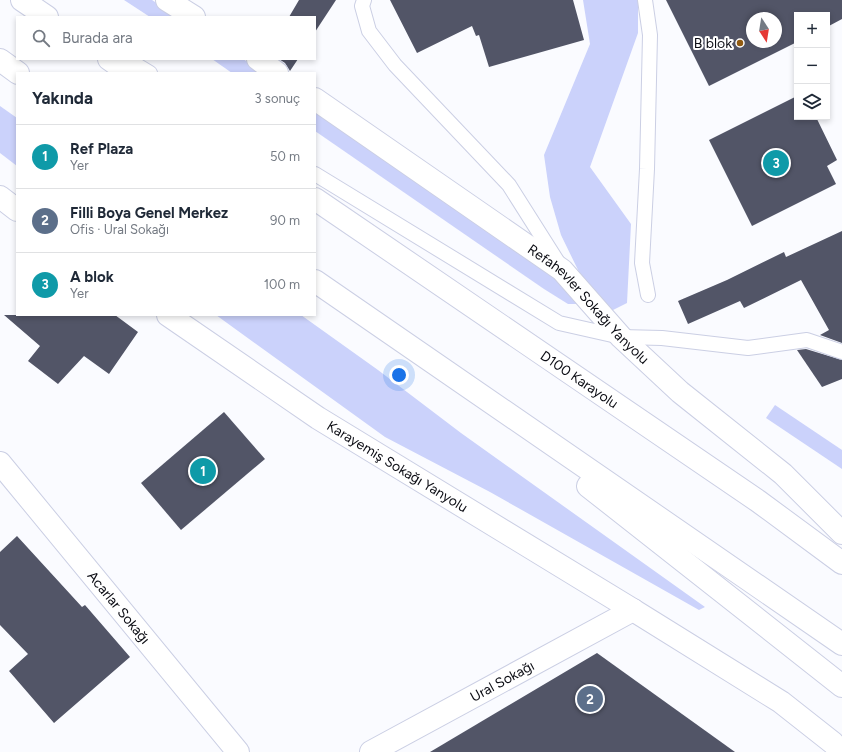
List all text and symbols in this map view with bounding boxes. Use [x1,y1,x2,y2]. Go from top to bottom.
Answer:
north arrow [746,12,782,48]
map controls [794,12,830,120]
button: + [794,12,830,48]
search box [16,16,316,60]
icon: search [30,27,52,49]
text: Burada ara [62,29,133,47]
place label: B blok [694,35,732,52]
marker: B blok [735,38,745,48]
button: − [794,48,830,84]
button: layers [794,84,830,120]
text: Yakında [32,88,93,108]
text: 3 sonuç [255,91,300,106]
text: Ref Plaza [70,140,133,158]
pin: 3 [763,148,789,178]
text: 1 [42,149,48,164]
text: 50 m [270,149,300,164]
text: Yer [70,158,89,173]
text: Filli Boya Genel Merkez [70,204,228,222]
text: 2 [41,213,49,228]
text: 90 m [270,213,300,228]
text: Ofis · Ural Sokağı [70,222,169,237]
street label: Refahevler Sokağı Yanyolu [524,241,652,368]
text: A blok [70,268,114,286]
text: 3 [41,277,49,292]
text: 100 m [264,277,300,292]
text: Yer [70,286,89,301]
street label: D100 Karayolu [537,347,621,412]
your location [389,365,409,385]
street label: Karayemiş Sokağı Yanyolu [324,418,471,516]
pin: 1 [190,456,216,486]
street label: Acarlar Sokağı [84,568,153,648]
street label: Ural Sokağı [467,657,537,706]
pin: 2 [577,684,603,714]

